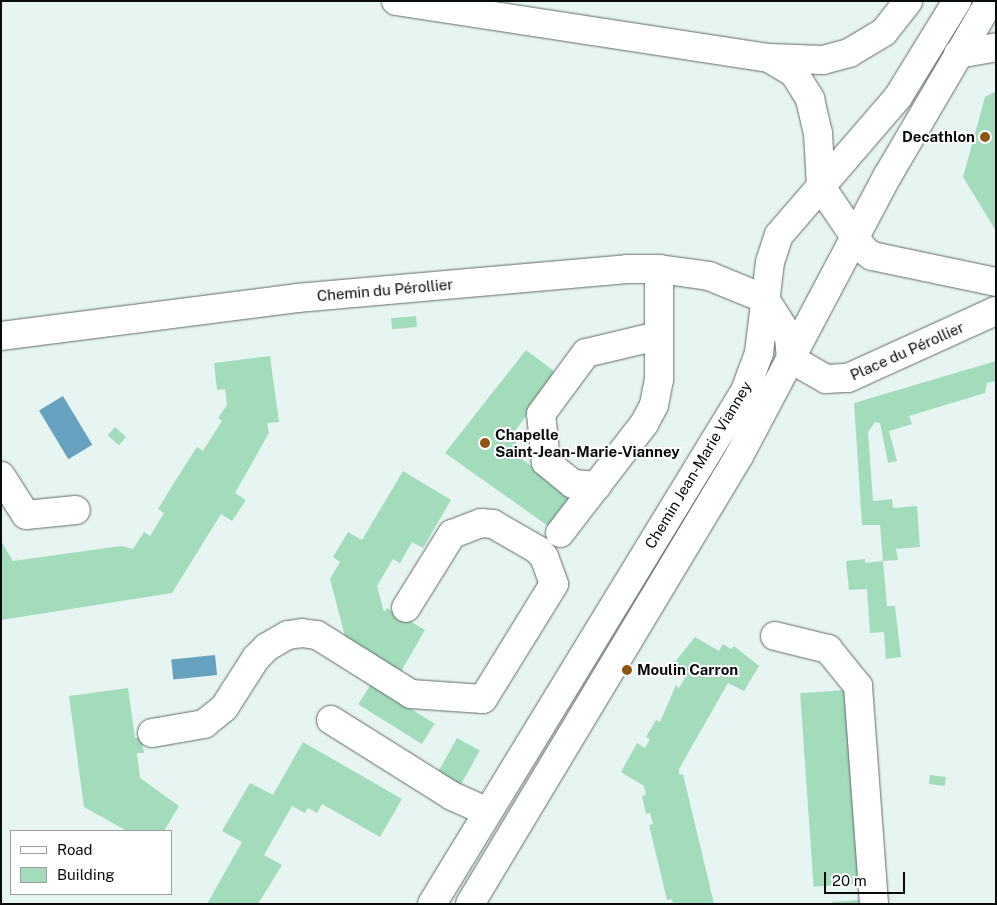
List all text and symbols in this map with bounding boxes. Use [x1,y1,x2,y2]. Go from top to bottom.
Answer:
place label: Decathlon [902,128,975,146]
marker: Decathlon [979,131,991,143]
street label: Chemin du Pérollier [316,275,454,305]
street label: Place du Pérollier [847,318,967,384]
street label: Chemin Jean-Marie Vianney [641,378,755,552]
place label: Chapelle Saint-Jean-Marie-Vianney [495,425,680,460]
marker: Chapelle Saint-Jean-Marie-Vianney [479,437,491,449]
place label: Moulin Carron [637,661,738,679]
marker: Moulin Carron [621,664,633,676]
legend [10,830,172,895]
text: Road [57,841,93,858]
scale bar [827,862,908,894]
text: Building [57,866,115,883]
text: 20 m [832,872,867,889]

